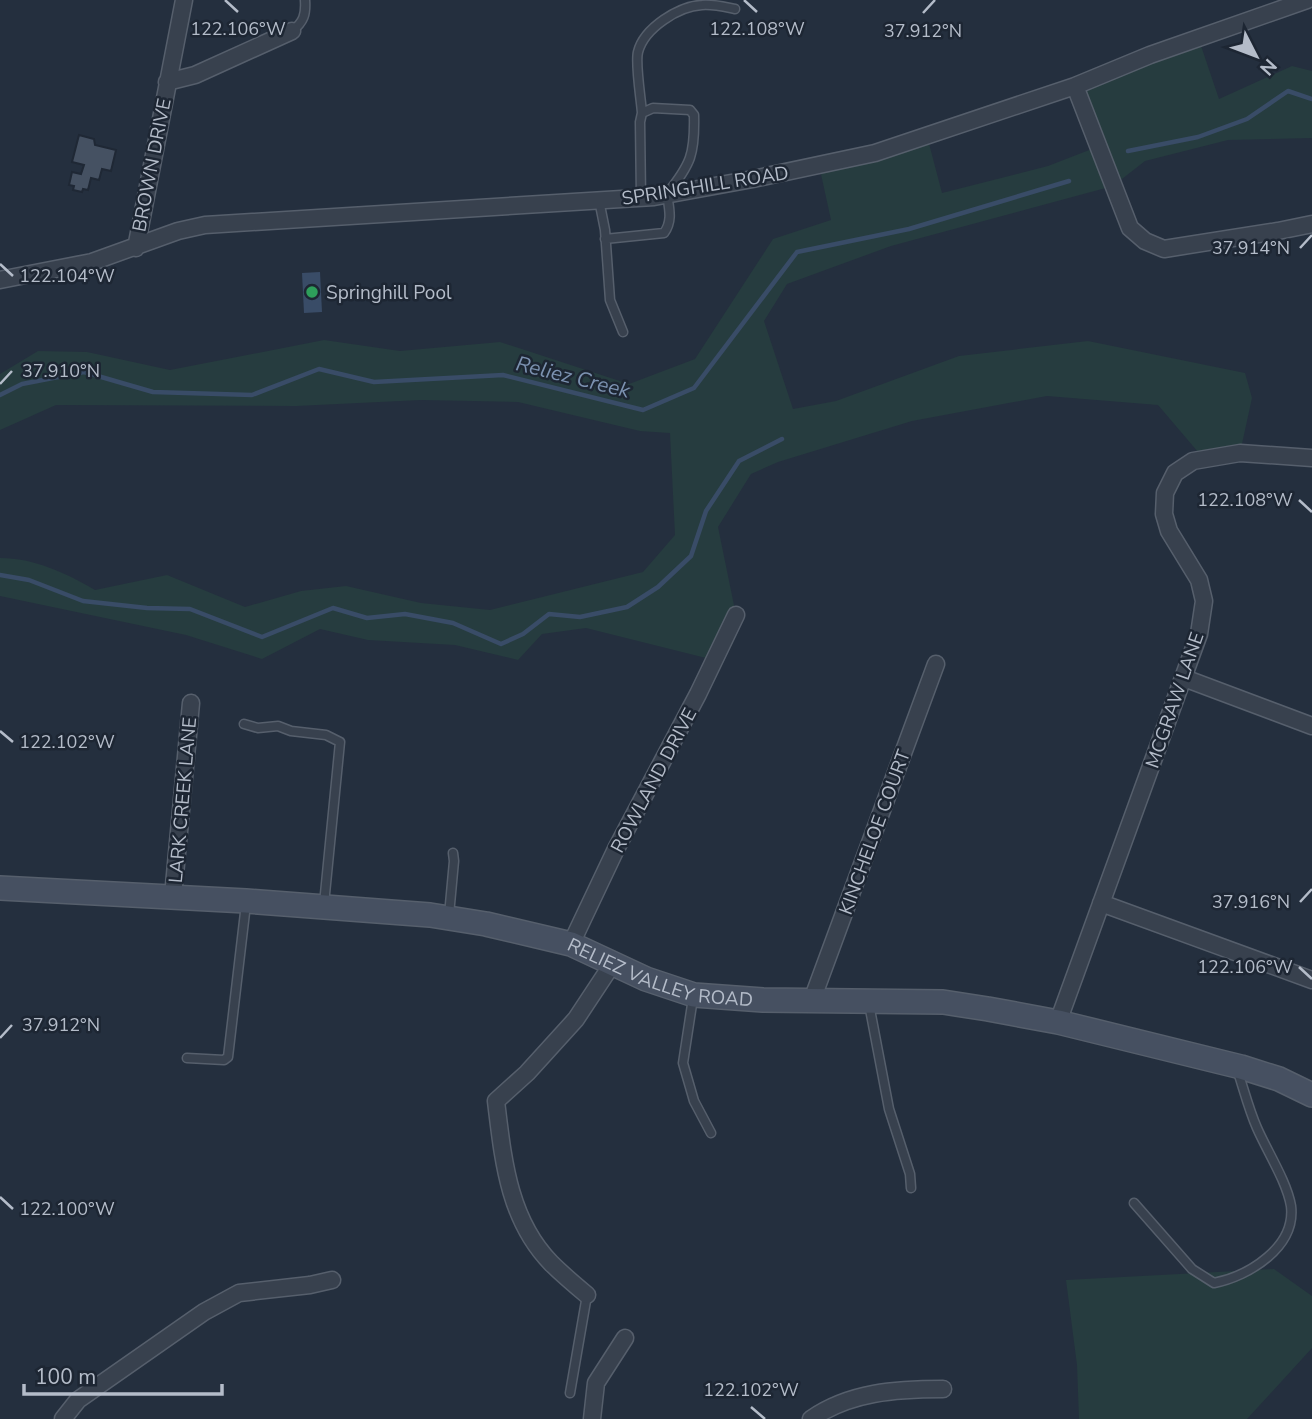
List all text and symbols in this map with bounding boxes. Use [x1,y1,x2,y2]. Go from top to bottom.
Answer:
text: 122.106°W [190,17,286,41]
text: 122.108°W [709,17,805,41]
text: 37.912°N [884,19,962,43]
north arrow [1221,21,1291,91]
text: N [1253,53,1282,81]
street label: BROWN DRIVE [126,96,178,234]
street label: SPRINGHILL ROAD [620,160,791,212]
text: 37.914°N [1212,236,1290,260]
text: 122.104°W [19,264,115,288]
place label: Springhill Pool [326,280,452,306]
marker: Springhill Pool [304,284,320,300]
water label: Reliez Creek [513,349,633,405]
text: 37.910°N [22,359,100,383]
text: 122.108°W [1197,488,1293,512]
street label: MCGRAW LANE [1139,629,1210,772]
street label: ROWLAND DRIVE [605,704,703,857]
street label: LARK CREEK LANE [163,716,203,884]
text: 122.102°W [19,730,115,754]
street label: KINCHELOE COURT [833,746,917,918]
text: 37.916°N [1212,890,1290,914]
street label: RELIEZ VALLEY ROAD [563,932,754,1013]
text: 122.106°W [1197,955,1293,979]
text: 37.912°N [22,1013,100,1037]
text: 122.100°W [19,1197,115,1221]
scale bar [24,1352,222,1396]
text: 100 m [35,1363,96,1391]
text: 122.102°W [703,1378,799,1402]

